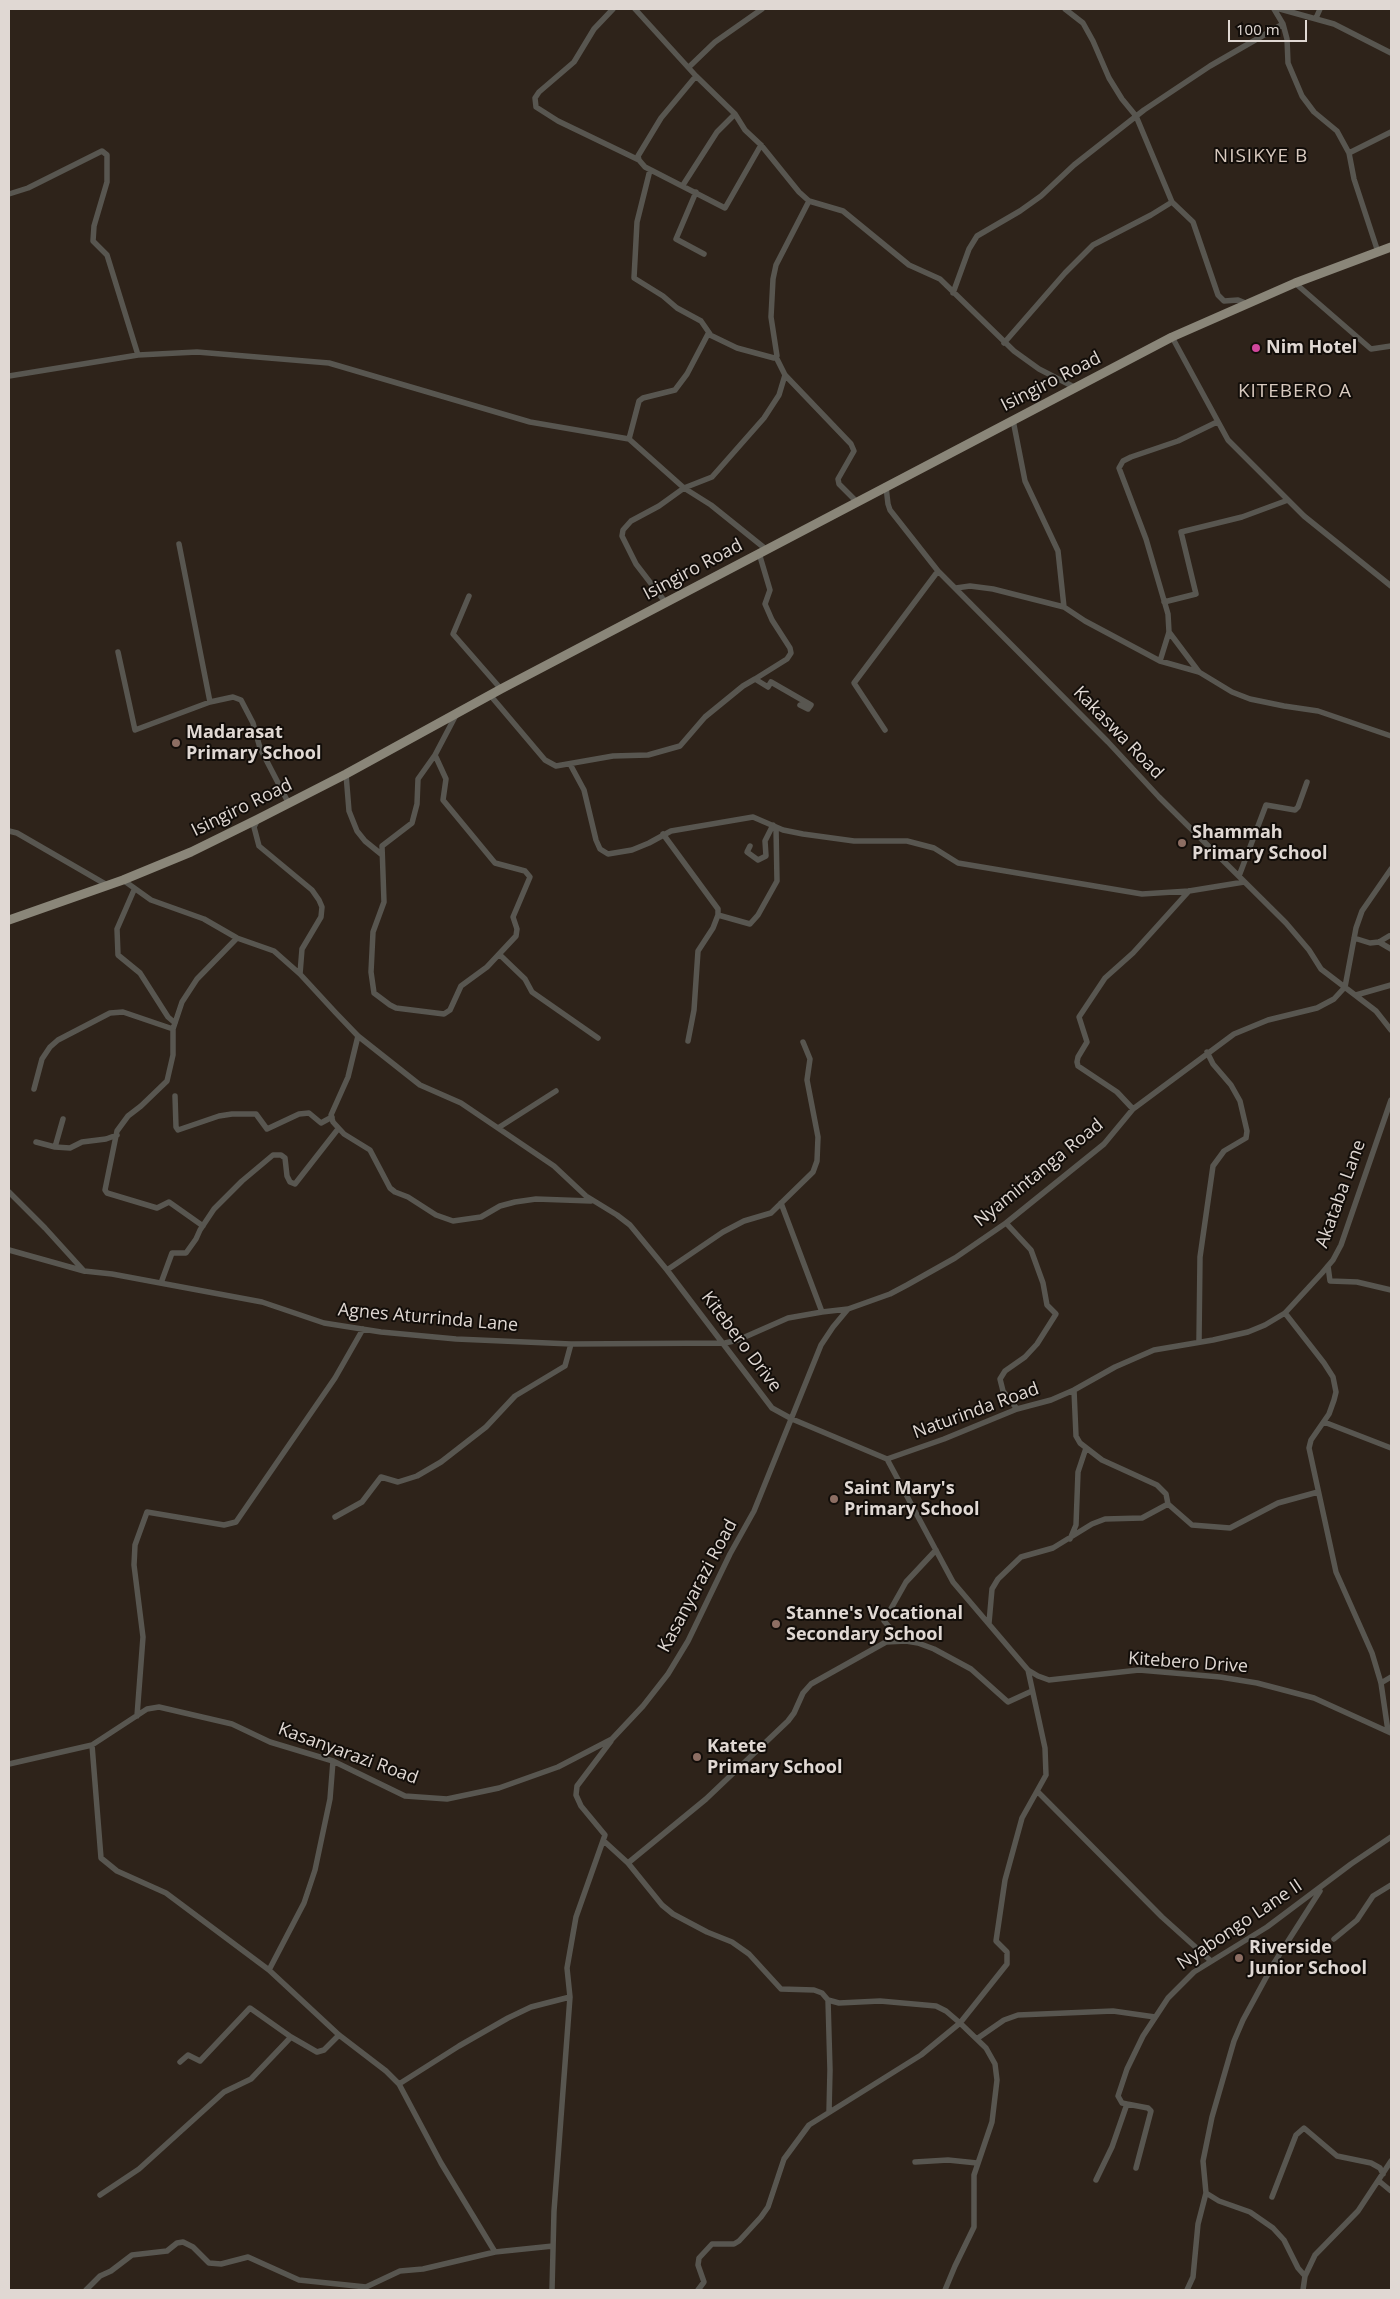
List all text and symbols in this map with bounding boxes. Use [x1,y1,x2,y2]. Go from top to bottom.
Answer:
scale bar [1230,10,1309,42]
text: 100 m [1236,19,1280,39]
district label: NISIKYE B [1213,146,1309,168]
place label: Nim Hotel [1266,337,1357,359]
marker: Nim Hotel [1250,342,1262,354]
street label: Isingiro Road [997,348,1105,416]
district label: KITEBERO A [1237,381,1353,403]
street label: Isingiro Road [640,535,746,605]
street label: Kakaswa Road [1068,682,1168,784]
place label: Madarasat Primary School [186,722,321,764]
marker: Madarasat Primary School [170,737,182,749]
street label: Isingiro Road [188,774,296,842]
place label: Shammah Primary School [1192,822,1327,864]
marker: Shammah Primary School [1176,837,1188,849]
street label: Nyamintanga Road [970,1114,1108,1232]
street label: Akataba Lane [1311,1137,1371,1251]
street label: Kitebero Drive [696,1288,786,1396]
street label: Agnes Aturrinda Lane [337,1299,519,1337]
street label: Naturinda Road [910,1378,1042,1444]
place label: Saint Mary's Primary School [844,1478,979,1520]
marker: Saint Mary's Primary School [828,1493,840,1505]
street label: Kasanyarazi Road [654,1516,742,1656]
place label: Stanne's Vocational Secondary School [786,1603,963,1646]
marker: Stanne's Vocational Secondary School [770,1618,782,1630]
street label: Kitebero Drive [1127,1648,1249,1678]
street label: Kasanyarazi Road [275,1719,421,1789]
place label: Katete Primary School [707,1736,842,1778]
marker: Katete Primary School [691,1751,703,1763]
street label: Nyabongo Lane II [1173,1875,1307,1975]
place label: Riverside Junior School [1249,1937,1367,1980]
marker: Riverside Junior School [1233,1952,1245,1964]

